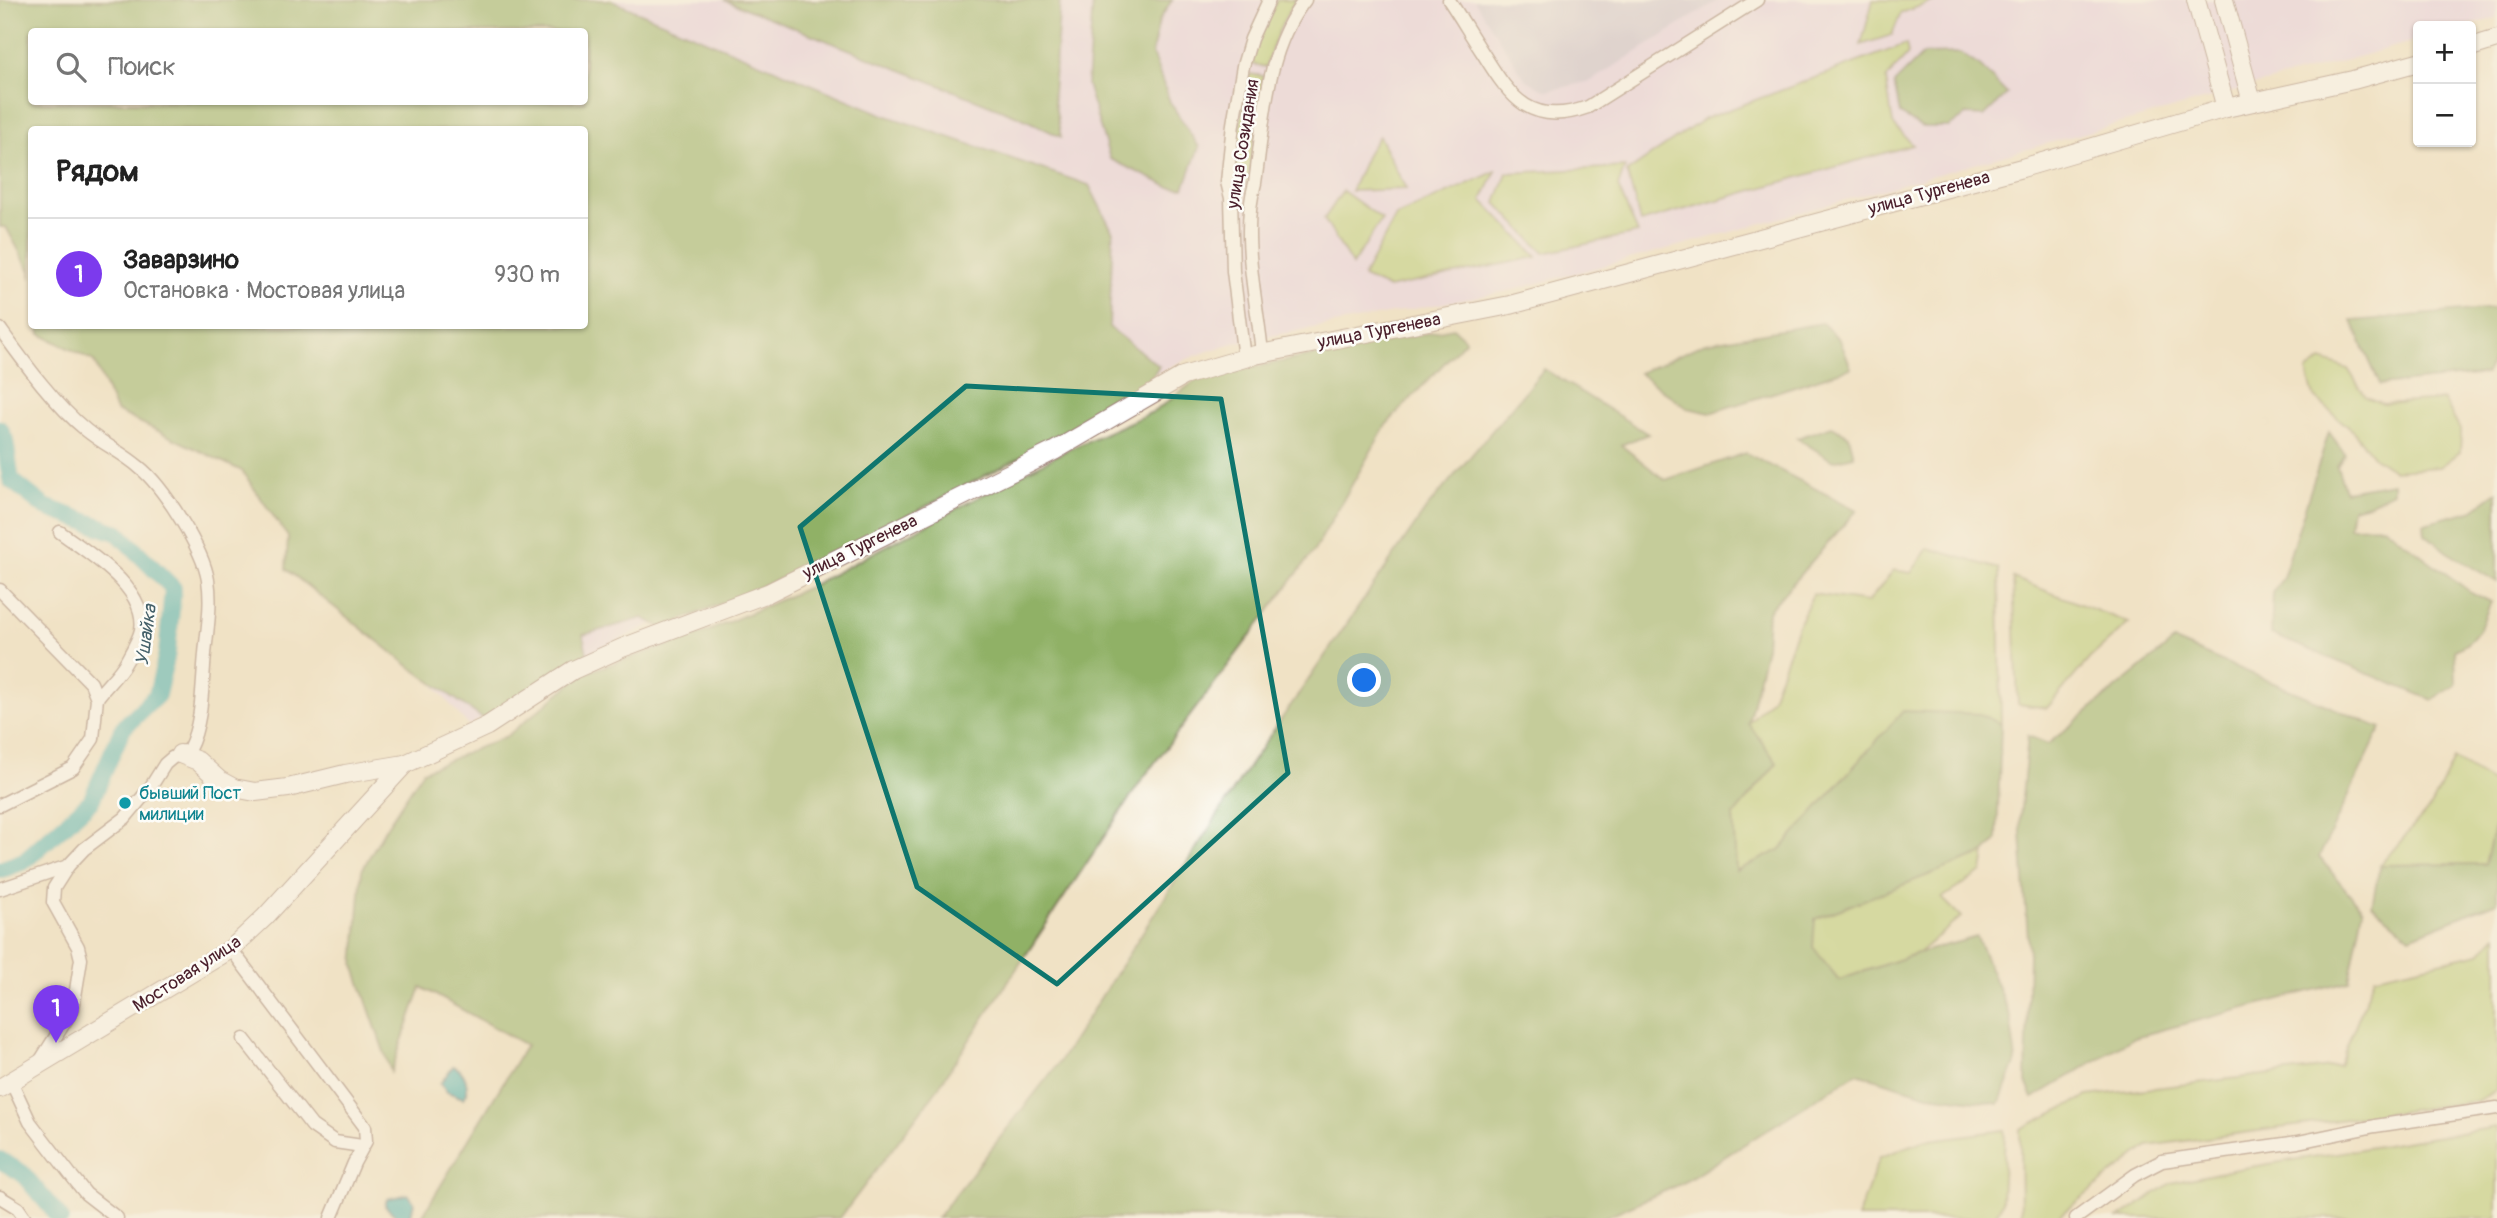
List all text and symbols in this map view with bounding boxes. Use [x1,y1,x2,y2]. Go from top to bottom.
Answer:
map controls [2413,21,2476,147]
button: + [2413,21,2476,84]
search box [28,28,588,105]
icon: search [52,48,90,86]
text: Поиск [108,51,176,83]
street label: улица Созидания [1221,78,1265,211]
button: − [2413,84,2476,147]
text: Рядом [56,153,139,190]
street label: улица Тургенева [1865,166,1992,221]
text: Заварзино [123,244,239,276]
text: 1 [75,260,84,289]
text: 930 m [494,260,560,289]
text: Остановка · Мостовая улица [123,276,405,305]
street label: улица Тургенева [1314,308,1443,354]
street label: улица Тургенева [798,509,921,585]
water label: Ушайка [130,602,162,667]
your location [1347,663,1381,697]
place label: бывший Пост милиции [139,782,241,826]
marker: бывший Пост милиции [117,795,133,811]
street label: Мостовая улица [129,930,245,1018]
pin: 1 [33,985,79,1043]

